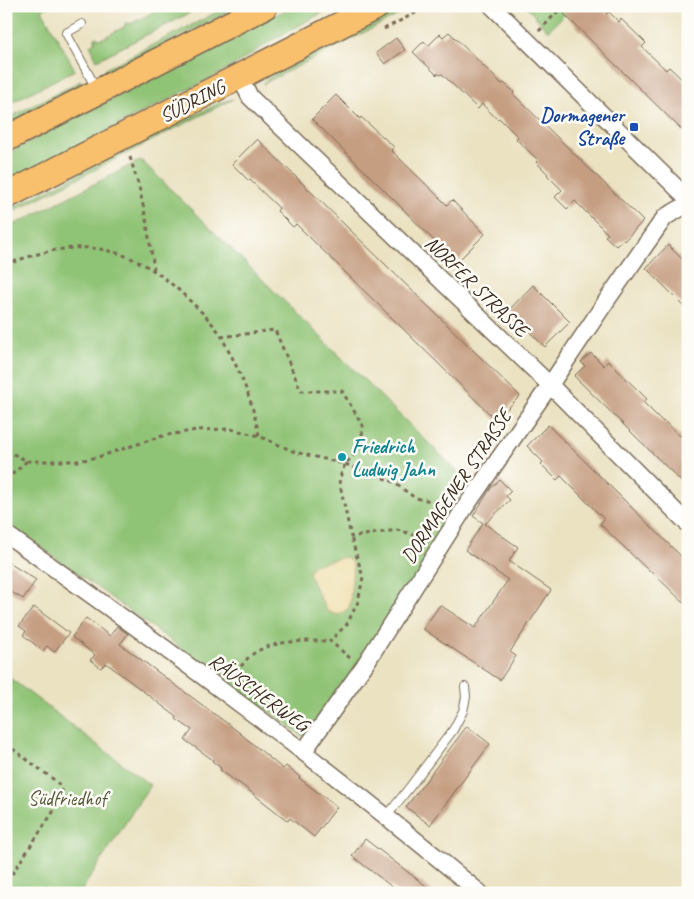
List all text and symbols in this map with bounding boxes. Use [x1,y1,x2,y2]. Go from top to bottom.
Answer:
street label: SÜDRING [155,73,231,128]
place label: Dormagener Straße [540,103,627,151]
marker: Dormagener Straße [628,121,640,133]
street label: NORFER STRASSE [419,231,536,344]
street label: DORMAGENER STRASSE [396,402,519,568]
place label: Friedrich Ludwig Jahn [352,434,436,482]
marker: Friedrich Ludwig Jahn [336,451,348,463]
street label: RÄUSCHERWEG [204,648,316,739]
park label: Südfriedhof [28,786,111,811]

